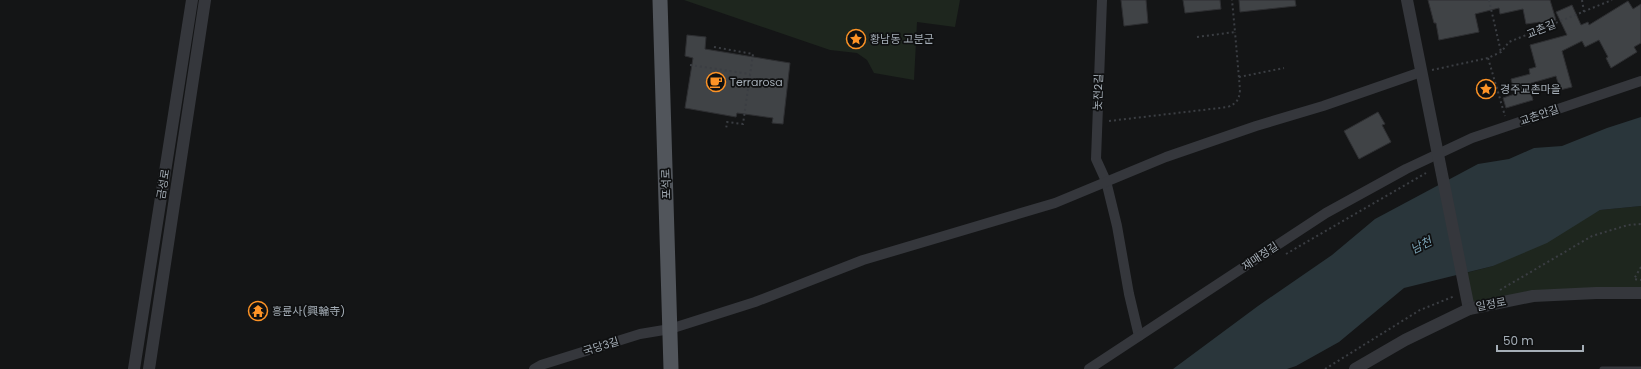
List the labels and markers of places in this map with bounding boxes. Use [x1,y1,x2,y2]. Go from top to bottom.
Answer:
place icon: 황남동 고분군 [845,28,867,50]
place label: 황남동 고분군 [870,31,934,47]
cafe icon: Terrarosa [705,71,727,93]
place label: Terrarosa [730,74,783,90]
place icon: 경주교촌마을 [1475,78,1497,100]
place label: 경주교촌마을 [1500,81,1561,97]
temple icon: 흥륜사(興輪寺) [247,300,269,322]
place label: 흥륜사(興輪寺) [272,303,345,319]

